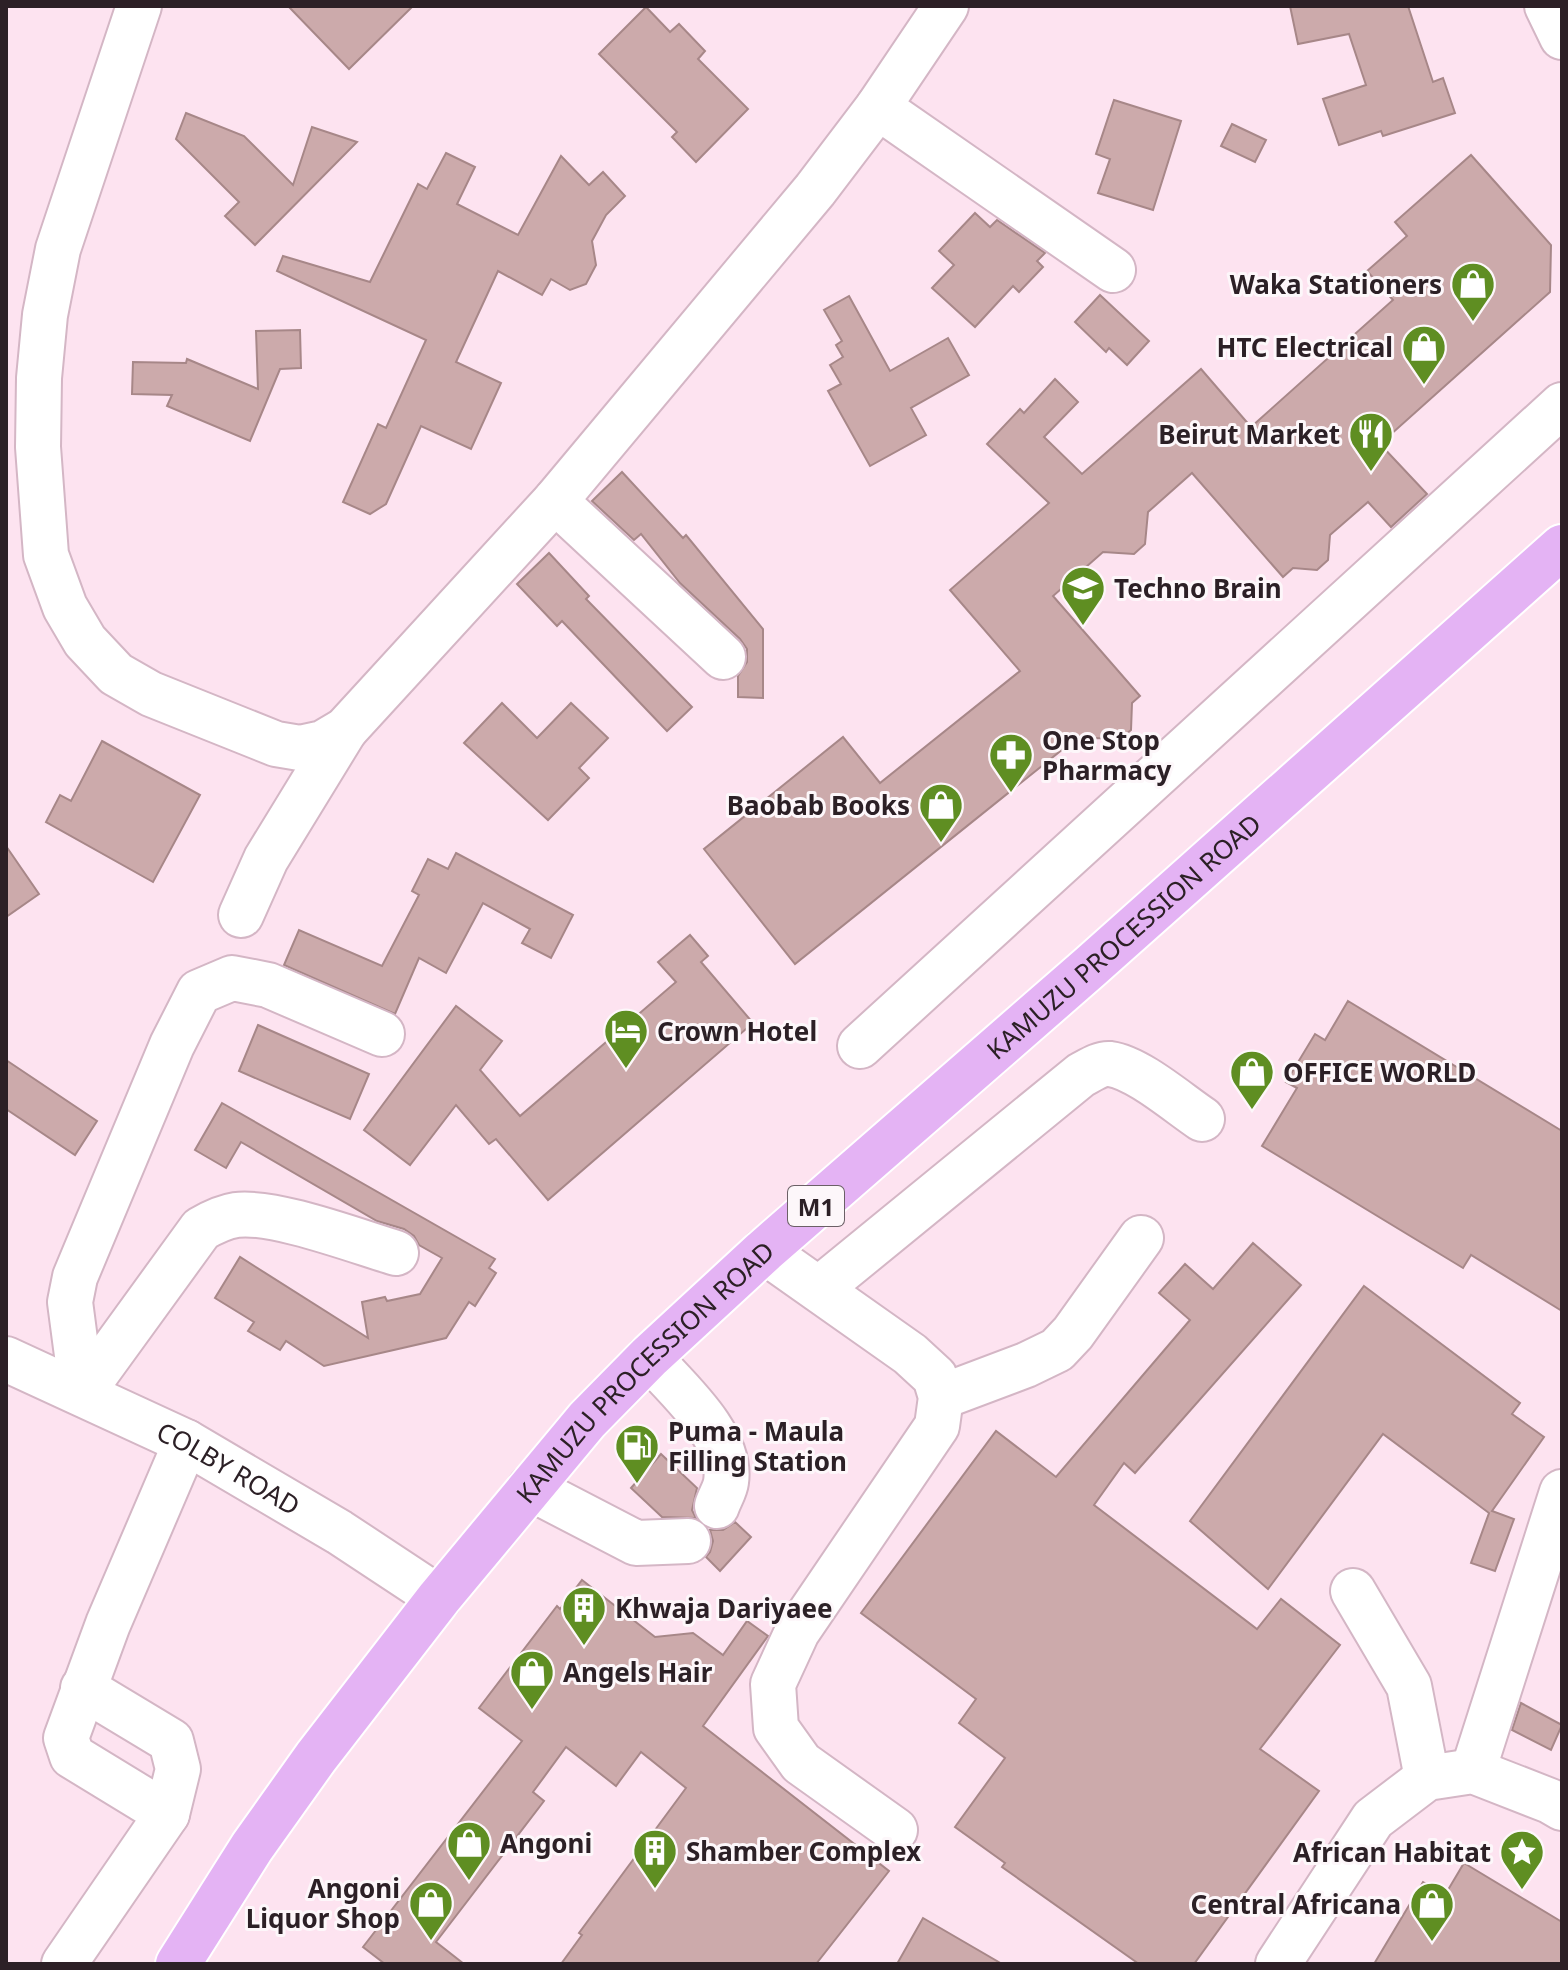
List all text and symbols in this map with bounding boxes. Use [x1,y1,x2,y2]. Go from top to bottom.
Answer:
shop icon: Waka Stationers [1449,260,1497,323]
place label: Waka Stationers [1230,266,1442,302]
shop icon: HTC Electrical [1400,323,1448,386]
place label: HTC Electrical [1217,329,1393,365]
restaurant icon: Beirut Market [1347,410,1395,473]
place label: Beirut Market [1158,416,1340,452]
school or university icon: Techno Brain [1059,564,1107,627]
place label: Techno Brain [1114,570,1282,606]
place label: One Stop Pharmacy [1042,722,1172,788]
pharmacy icon: One Stop Pharmacy [987,731,1035,794]
shop icon: Baobab Books [917,781,965,844]
place label: Baobab Books [727,787,910,823]
street label: KAMUZU PROCESSION ROAD [979,805,1269,1067]
hotel icon: Crown Hotel [602,1007,650,1070]
place label: Crown Hotel [657,1013,817,1049]
shop icon: OFFICE WORLD [1228,1048,1276,1111]
place label: OFFICE WORLD [1283,1054,1476,1090]
road number: M1 [788,1186,844,1226]
street label: KAMUZU PROCESSION ROAD [507,1233,782,1511]
street label: COLBY ROAD [151,1413,307,1523]
place label: Puma - Maula Filling Station [668,1413,847,1479]
fuel station icon: Puma - Maula Filling Station [613,1422,661,1485]
building icon: Khwaja Dariyaee [560,1584,608,1647]
place label: Khwaja Dariyaee [615,1590,833,1626]
shop icon: Angels Hair [508,1648,556,1711]
place label: Angels Hair [563,1654,713,1690]
shop icon: Angoni [445,1819,493,1882]
place label: Angoni [500,1825,592,1861]
building icon: Shamber Complex [631,1827,679,1890]
place icon: African Habitat [1498,1828,1546,1891]
place label: Shamber Complex [686,1833,921,1869]
place label: African Habitat [1293,1834,1491,1870]
place label: Angoni Liquor Shop [246,1870,400,1936]
shop icon: Angoni Liquor Shop [407,1879,455,1942]
shop icon: Central Africana [1408,1880,1456,1943]
place label: Central Africana [1191,1886,1401,1922]

